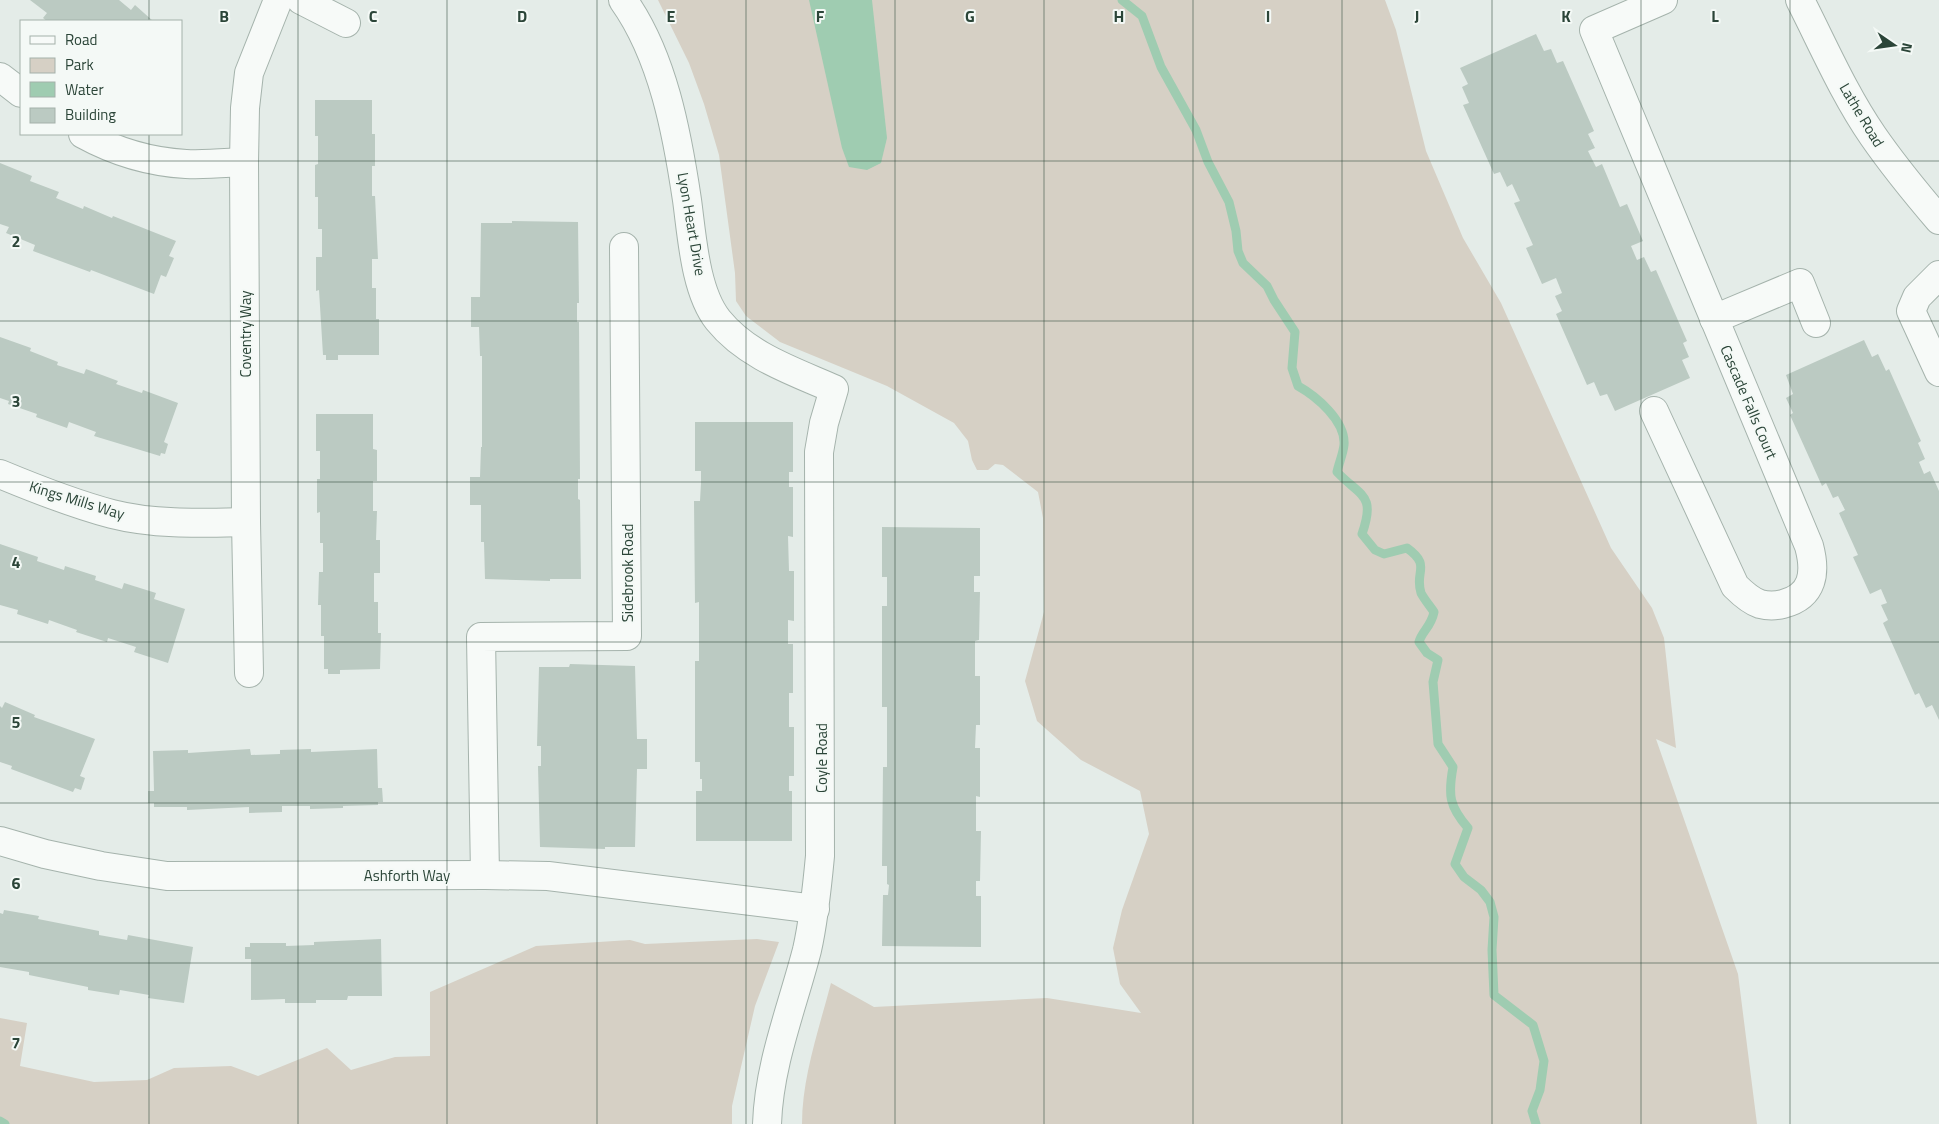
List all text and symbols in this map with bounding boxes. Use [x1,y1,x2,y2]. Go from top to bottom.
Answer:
text: B [219,4,229,28]
text: C [369,4,378,28]
text: D [517,4,527,28]
text: E [667,4,676,28]
text: F [816,4,825,28]
text: G [965,4,975,28]
text: H [1114,4,1124,28]
text: I [1266,4,1270,28]
text: J [1415,4,1419,28]
text: K [1561,4,1571,28]
text: L [1711,4,1719,28]
legend [20,20,182,135]
north arrow [1869,20,1919,70]
text: Road [65,28,97,51]
text: N [1896,41,1918,55]
text: Park [65,53,94,76]
text: Water [65,78,104,101]
street label: Lathe Road [1834,78,1890,152]
text: Building [65,103,116,126]
street label: Lyon Heart Drive [672,171,712,277]
text: 2 [12,229,20,253]
street label: Coventry Way [234,290,257,378]
street label: Cascade Falls Court [1715,341,1784,463]
text: 3 [12,389,20,413]
street label: Kings Mills Way [26,475,128,525]
street label: Sidebrook Road [616,524,639,622]
text: 4 [12,550,21,574]
text: 5 [12,710,21,734]
street label: Coyle Road [810,723,833,793]
street label: Ashforth Way [364,864,450,887]
text: 6 [12,871,21,895]
text: 7 [12,1031,20,1055]

